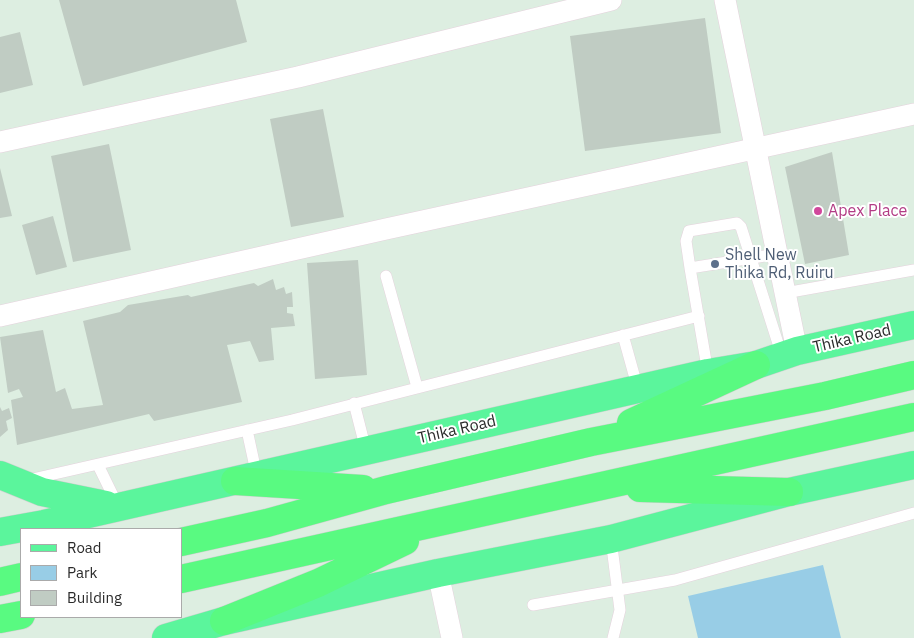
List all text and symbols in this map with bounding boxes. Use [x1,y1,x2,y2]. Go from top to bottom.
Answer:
place label: Apex Place [828,201,907,221]
marker: Apex Place [812,205,824,217]
place label: Shell New Thika Rd, Ruiru [725,245,834,283]
marker: Shell New Thika Rd, Ruiru [709,258,721,270]
street label: Thika Road [811,321,893,357]
street label: Thika Road [416,412,498,448]
legend [20,528,182,618]
text: Road [67,538,102,557]
text: Park [67,563,97,582]
text: Building [67,588,122,607]

